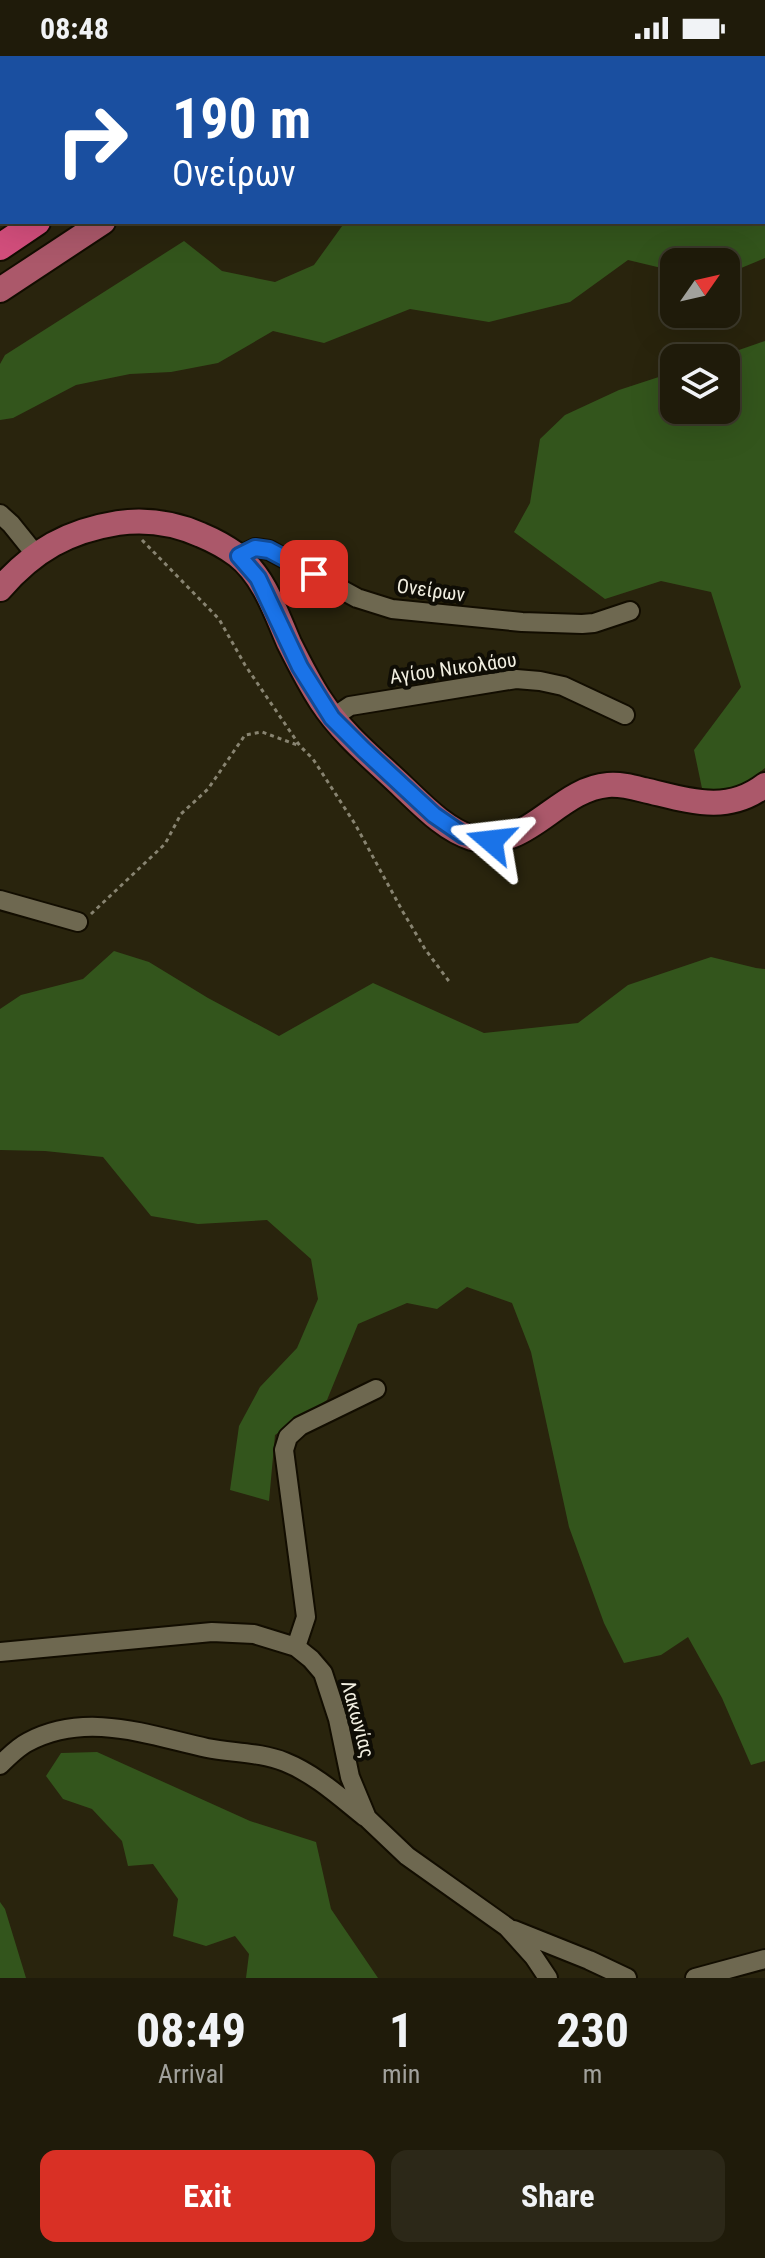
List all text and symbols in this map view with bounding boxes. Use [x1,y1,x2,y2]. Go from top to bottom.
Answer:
text: 08:48 [40,11,109,46]
text: 190 m [172,86,311,152]
icon: right [40,88,144,192]
text: Ονείρων [172,153,296,195]
north arrow [660,248,740,328]
map controls [660,248,740,424]
button: layers [660,344,740,424]
pin [280,540,348,608]
icon: arrive [292,552,336,596]
street label: Ονείρων [395,573,467,607]
street label: Αγίου Νικολάου [388,647,518,689]
position arrow [449,799,533,883]
street label: Λακωνίας [336,1678,380,1760]
text: 08:49 [136,2002,246,2059]
text: 1 [389,2002,413,2059]
text: 230 [556,2002,629,2059]
text: Arrival [158,2059,224,2089]
text: min [382,2059,420,2089]
text: m [583,2059,602,2089]
button: Exit [40,2150,375,2242]
button: Share [391,2150,725,2242]

